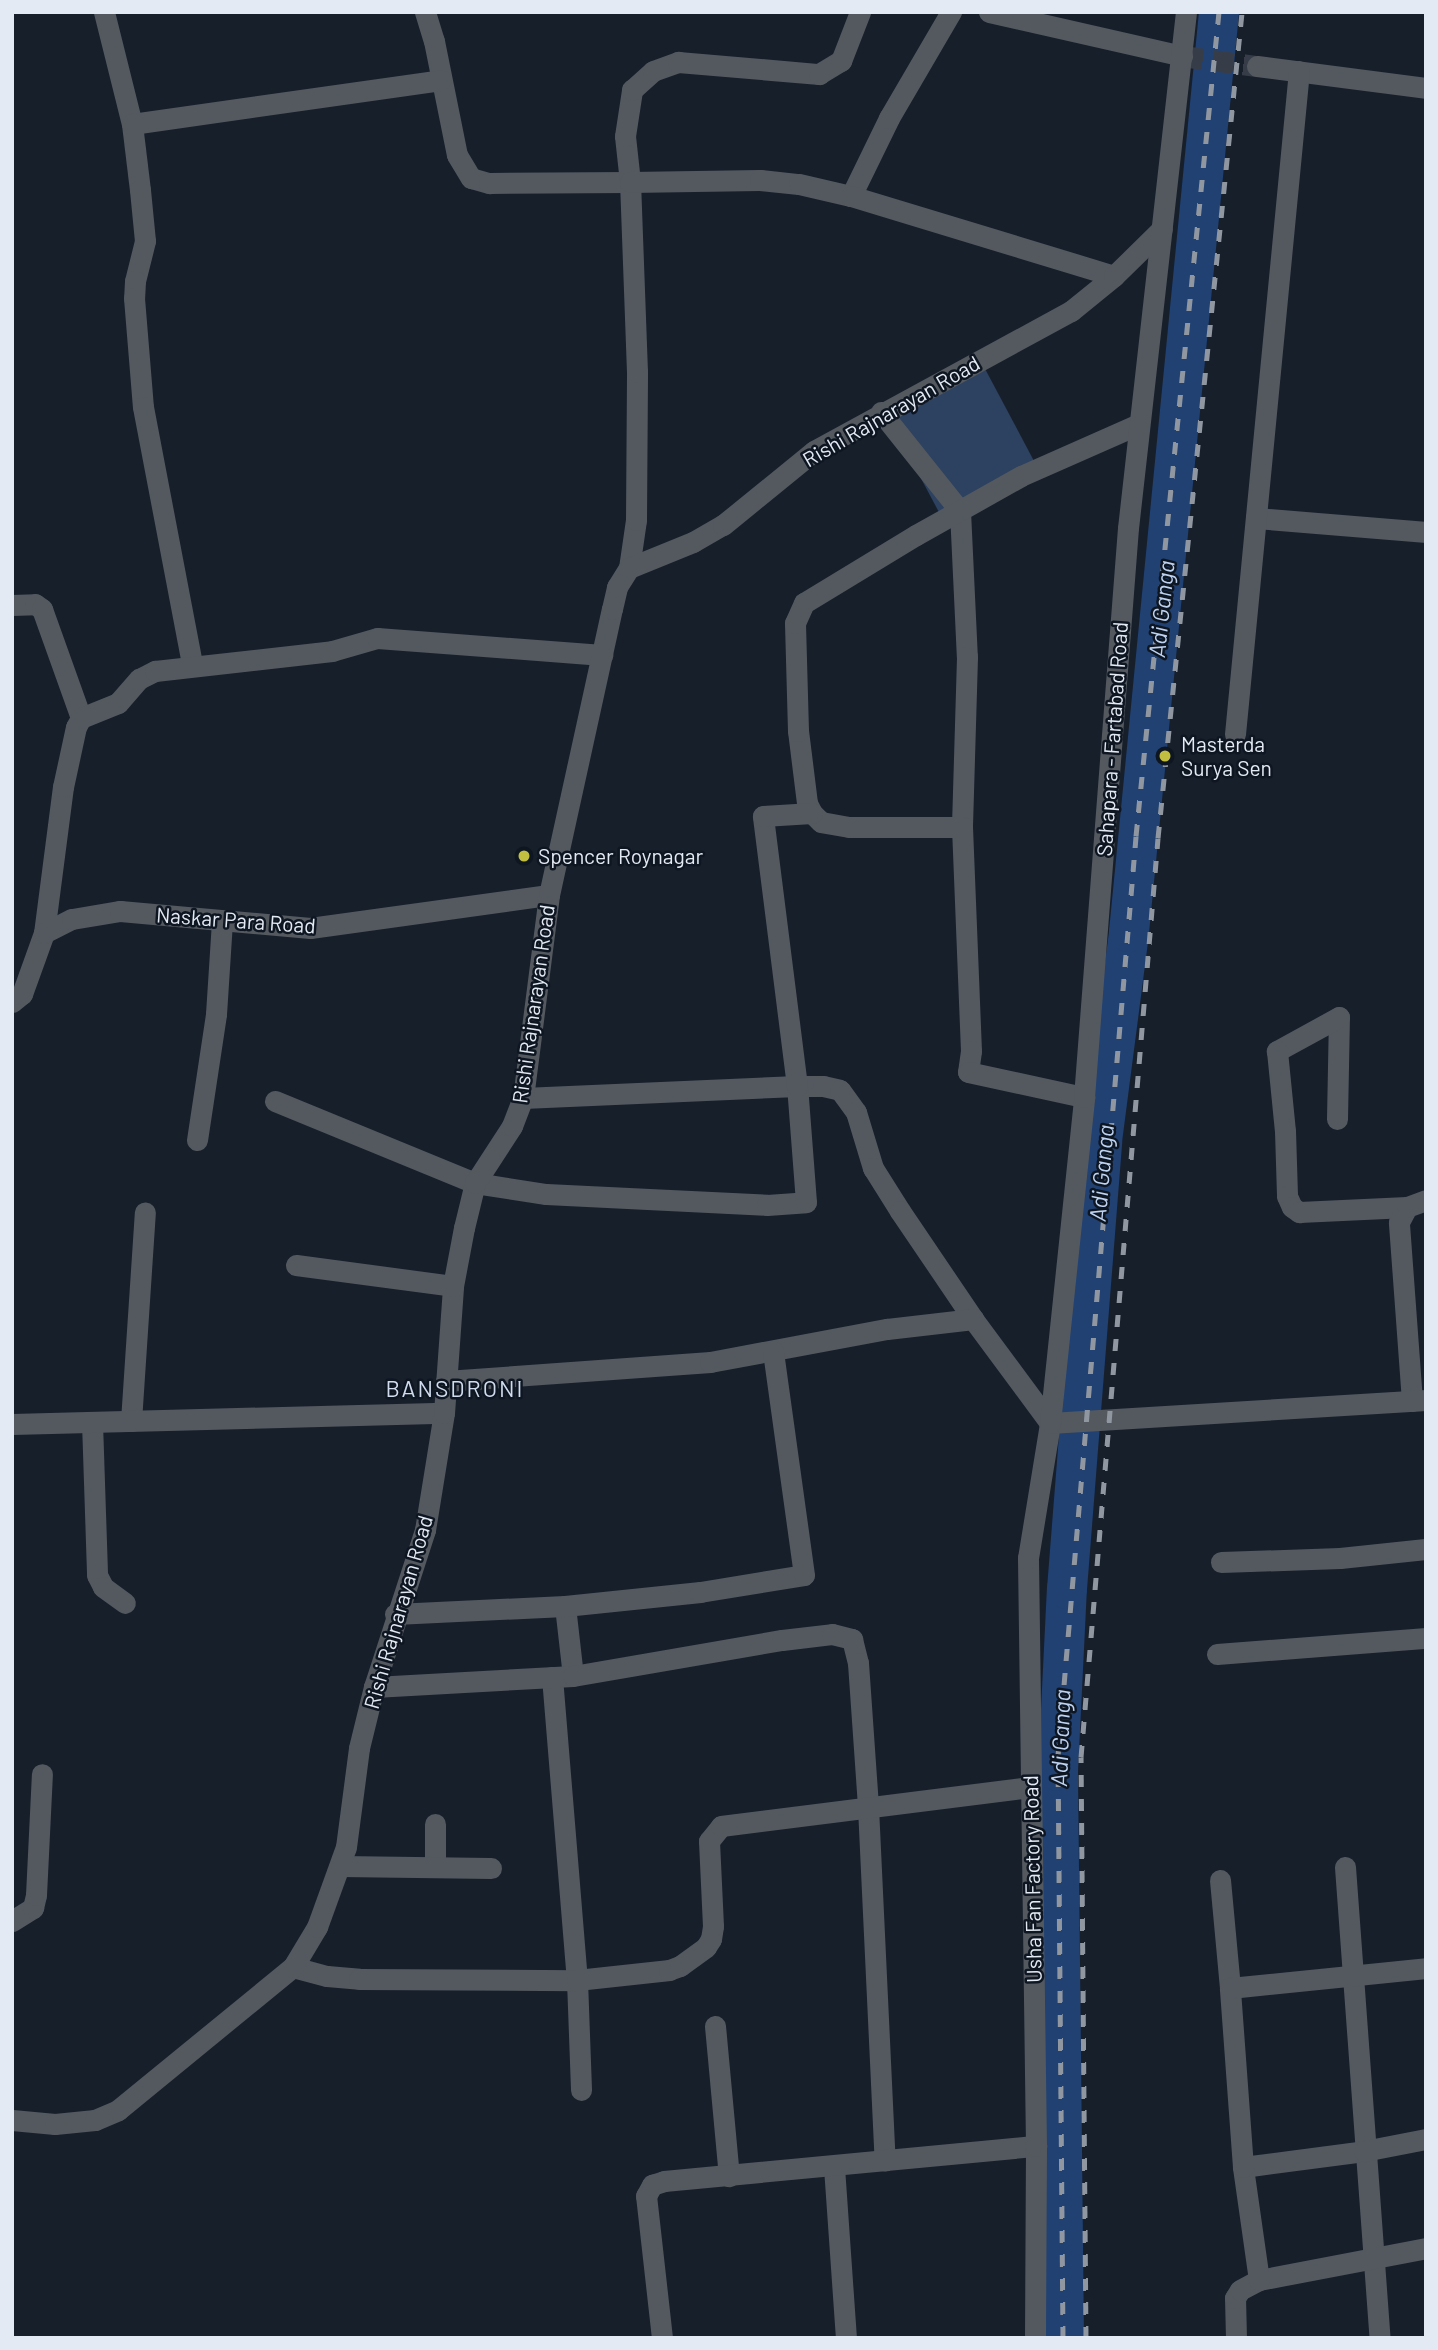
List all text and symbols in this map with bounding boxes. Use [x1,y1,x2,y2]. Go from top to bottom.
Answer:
street label: Rishi Rajnarayan Road [798,350,984,472]
water label: Adi Ganga [1142,559,1180,659]
street label: Sahapara - Fartabad Road [1091,621,1133,857]
place label: Masterda Surya Sen [1181,731,1272,781]
marker: Masterda Surya Sen [1155,746,1175,766]
place label: Spencer Roynagar [538,843,703,869]
marker: Spencer Roynagar [516,848,532,864]
street label: Naskar Para Road [155,902,317,938]
street label: Rishi Rajnarayan Road [507,903,559,1105]
water label: Adi Ganga [1083,1123,1119,1223]
district label: BANSDRONI [387,1374,523,1402]
street label: Rishi Rajnarayan Road [358,1512,438,1712]
water label: Adi Ganga [1045,1689,1075,1787]
street label: Usha Fan Factory Road [1018,1775,1046,1983]

